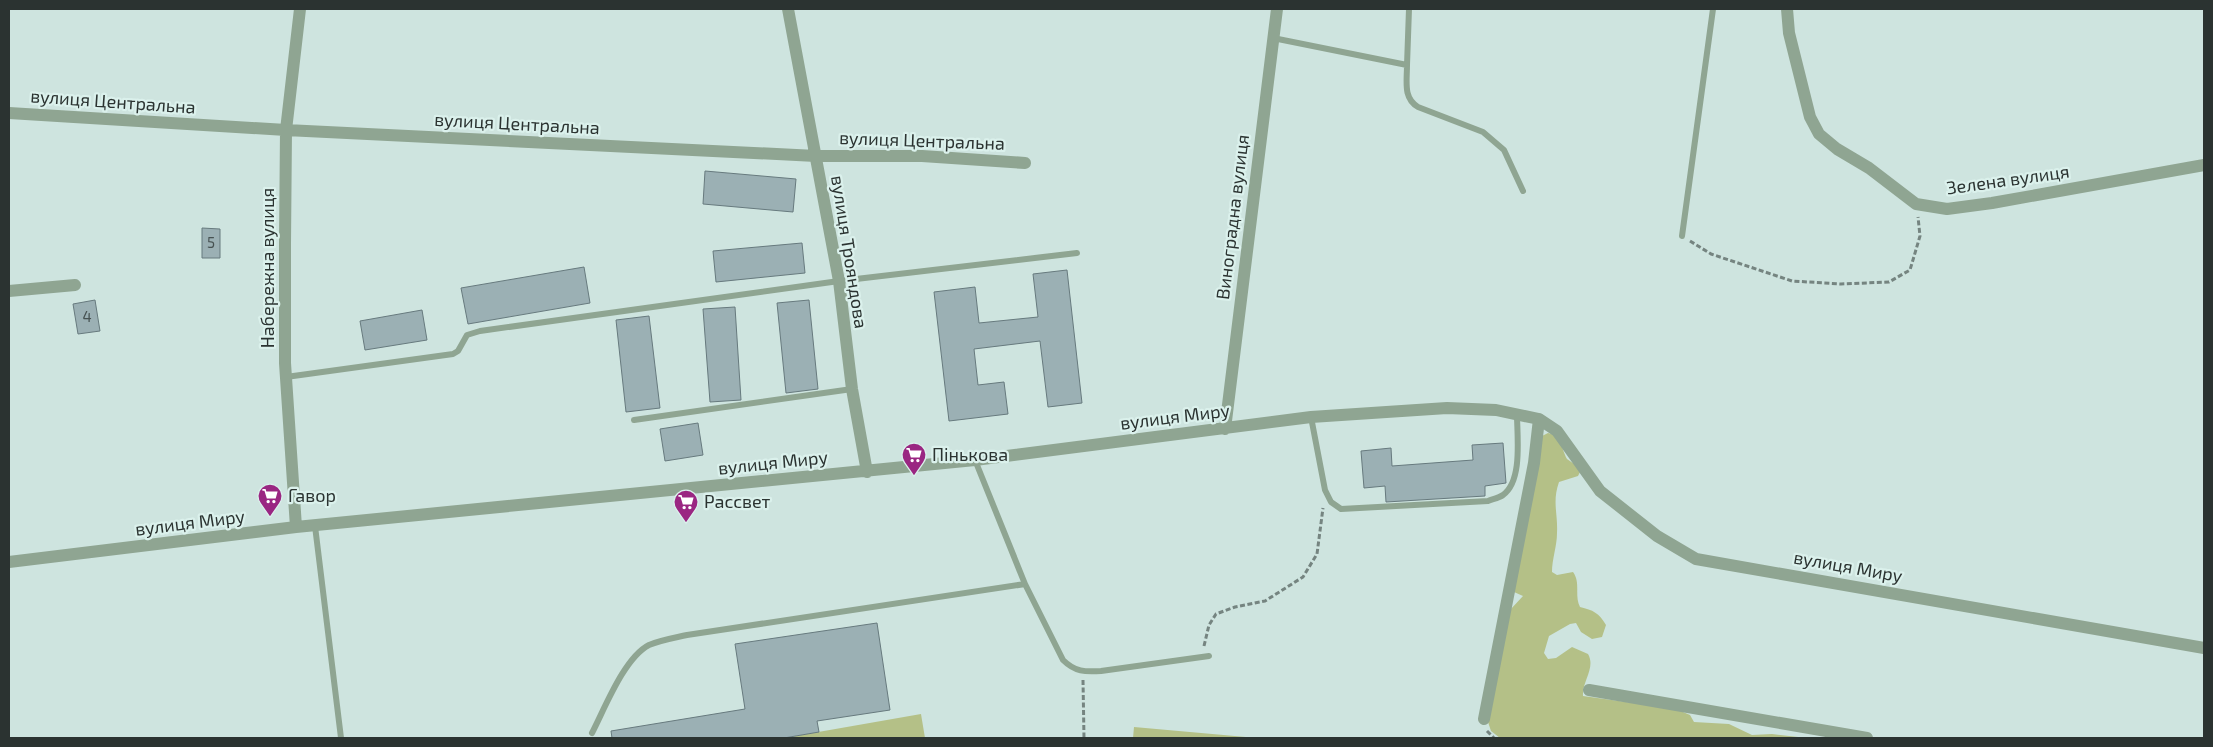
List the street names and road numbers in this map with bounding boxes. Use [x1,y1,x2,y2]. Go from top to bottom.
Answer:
street label: вулиця Центральна [30,84,196,118]
street label: вулиця Центральна [434,108,600,138]
street label: вулиця Центральна [839,126,1005,154]
street label: Виноградна вулиця [1211,133,1253,301]
street label: Зелена вулиця [1945,159,2071,199]
street label: вулиця Трояндова [827,174,873,330]
street label: Набережна вулиця [256,188,278,348]
street label: вулиця Миру [1119,398,1231,434]
street label: вулиця Миру [717,445,829,479]
street label: вулиця Миру [134,504,246,540]
street label: вулиця Миру [1792,546,1905,586]

